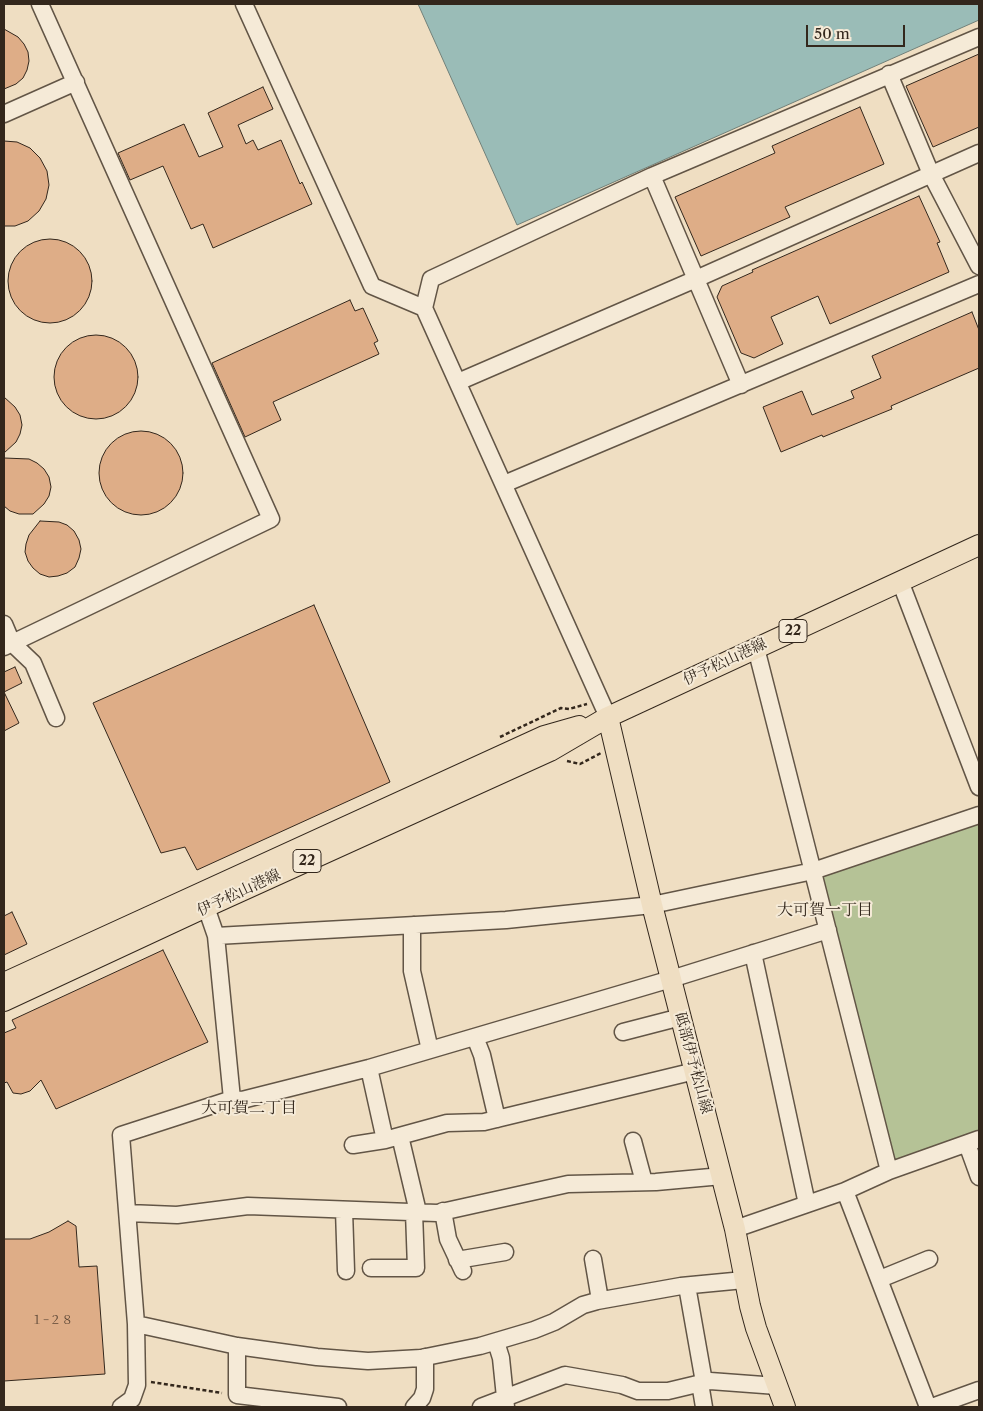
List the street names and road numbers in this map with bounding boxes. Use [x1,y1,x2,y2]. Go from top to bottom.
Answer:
road number: 22 [779,620,807,642]
street label: 伊予松山港線 [680,635,770,689]
road number: 22 [293,849,321,872]
street label: 伊予松山港線 [194,866,284,920]
street label: 砥部伊予松山線 [671,1010,715,1116]

